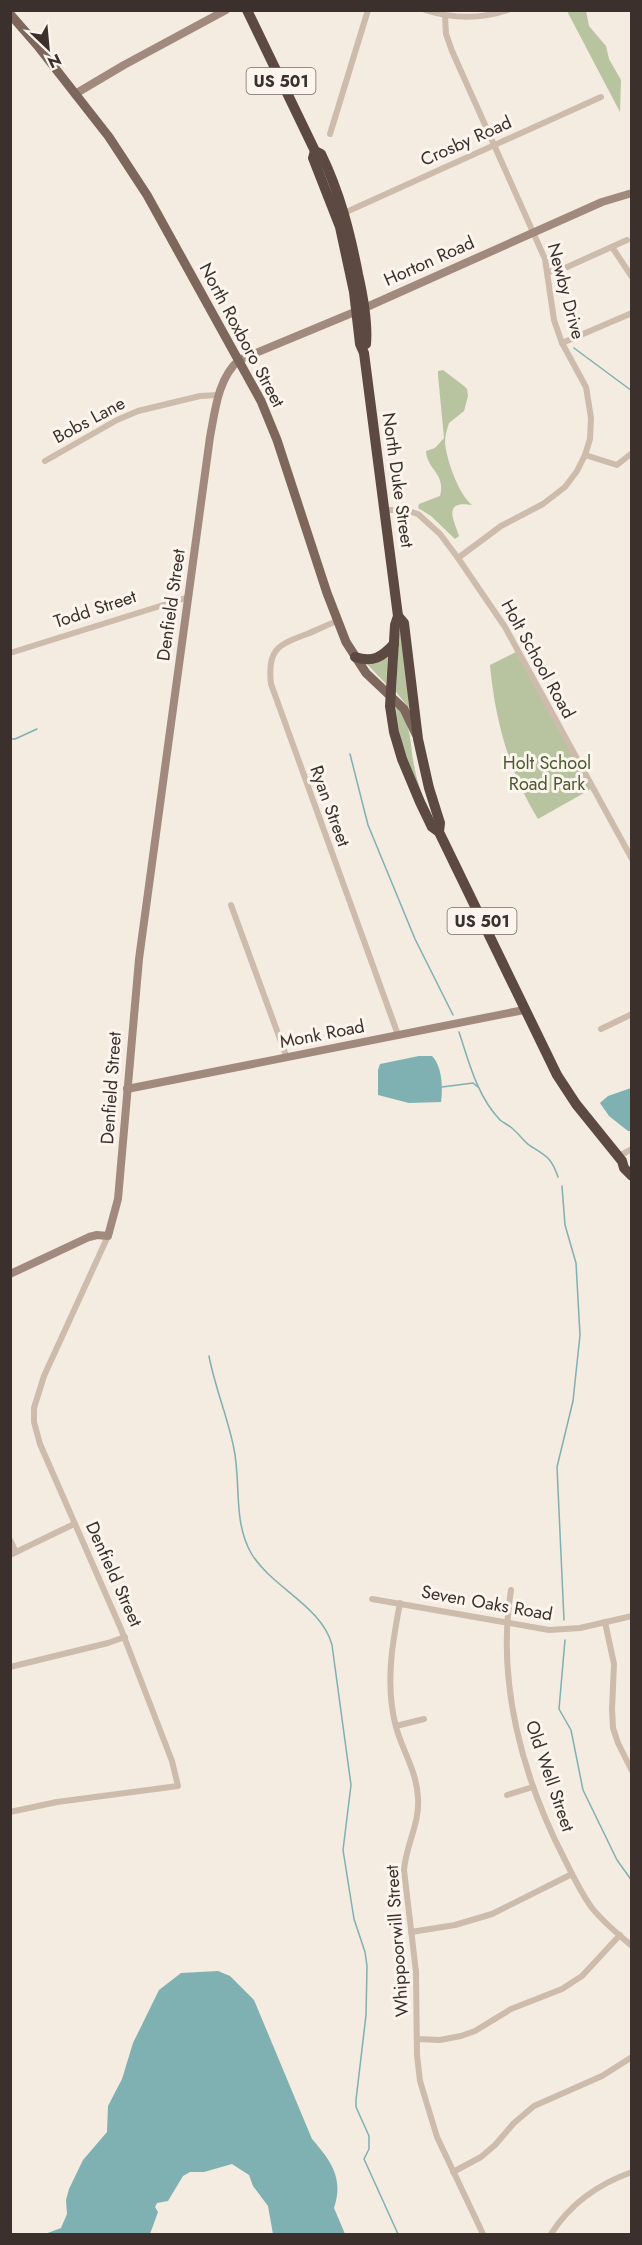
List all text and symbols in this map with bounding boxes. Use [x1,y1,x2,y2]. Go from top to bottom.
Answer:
north arrow [18,18,78,78]
text: N [44,48,65,74]
road number: US 501 [246,68,316,94]
street label: Crosby Road [416,109,516,173]
street label: Horton Road [380,229,478,293]
street label: Newby Drive [541,240,591,342]
street label: North Roxboro Street [193,258,291,413]
street label: Bobs Lane [48,390,130,450]
street label: North Duke Street [376,411,420,550]
street label: Denfield Street [150,547,192,663]
street label: Todd Street [50,583,140,635]
street label: Holt School Road [495,595,581,723]
park label: Holt School Road Park [503,750,591,797]
street label: Ryan Street [303,762,357,851]
road number: US 501 [448,908,516,934]
street label: Monk Road [277,1013,367,1055]
street label: Denfield Street [94,1030,128,1145]
street label: Denfield Street [79,1517,149,1631]
street label: Seven Oaks Road [419,1579,555,1627]
street label: Old Well Street [519,1717,581,1836]
street label: Whippoorwill Street [379,1863,415,2018]

